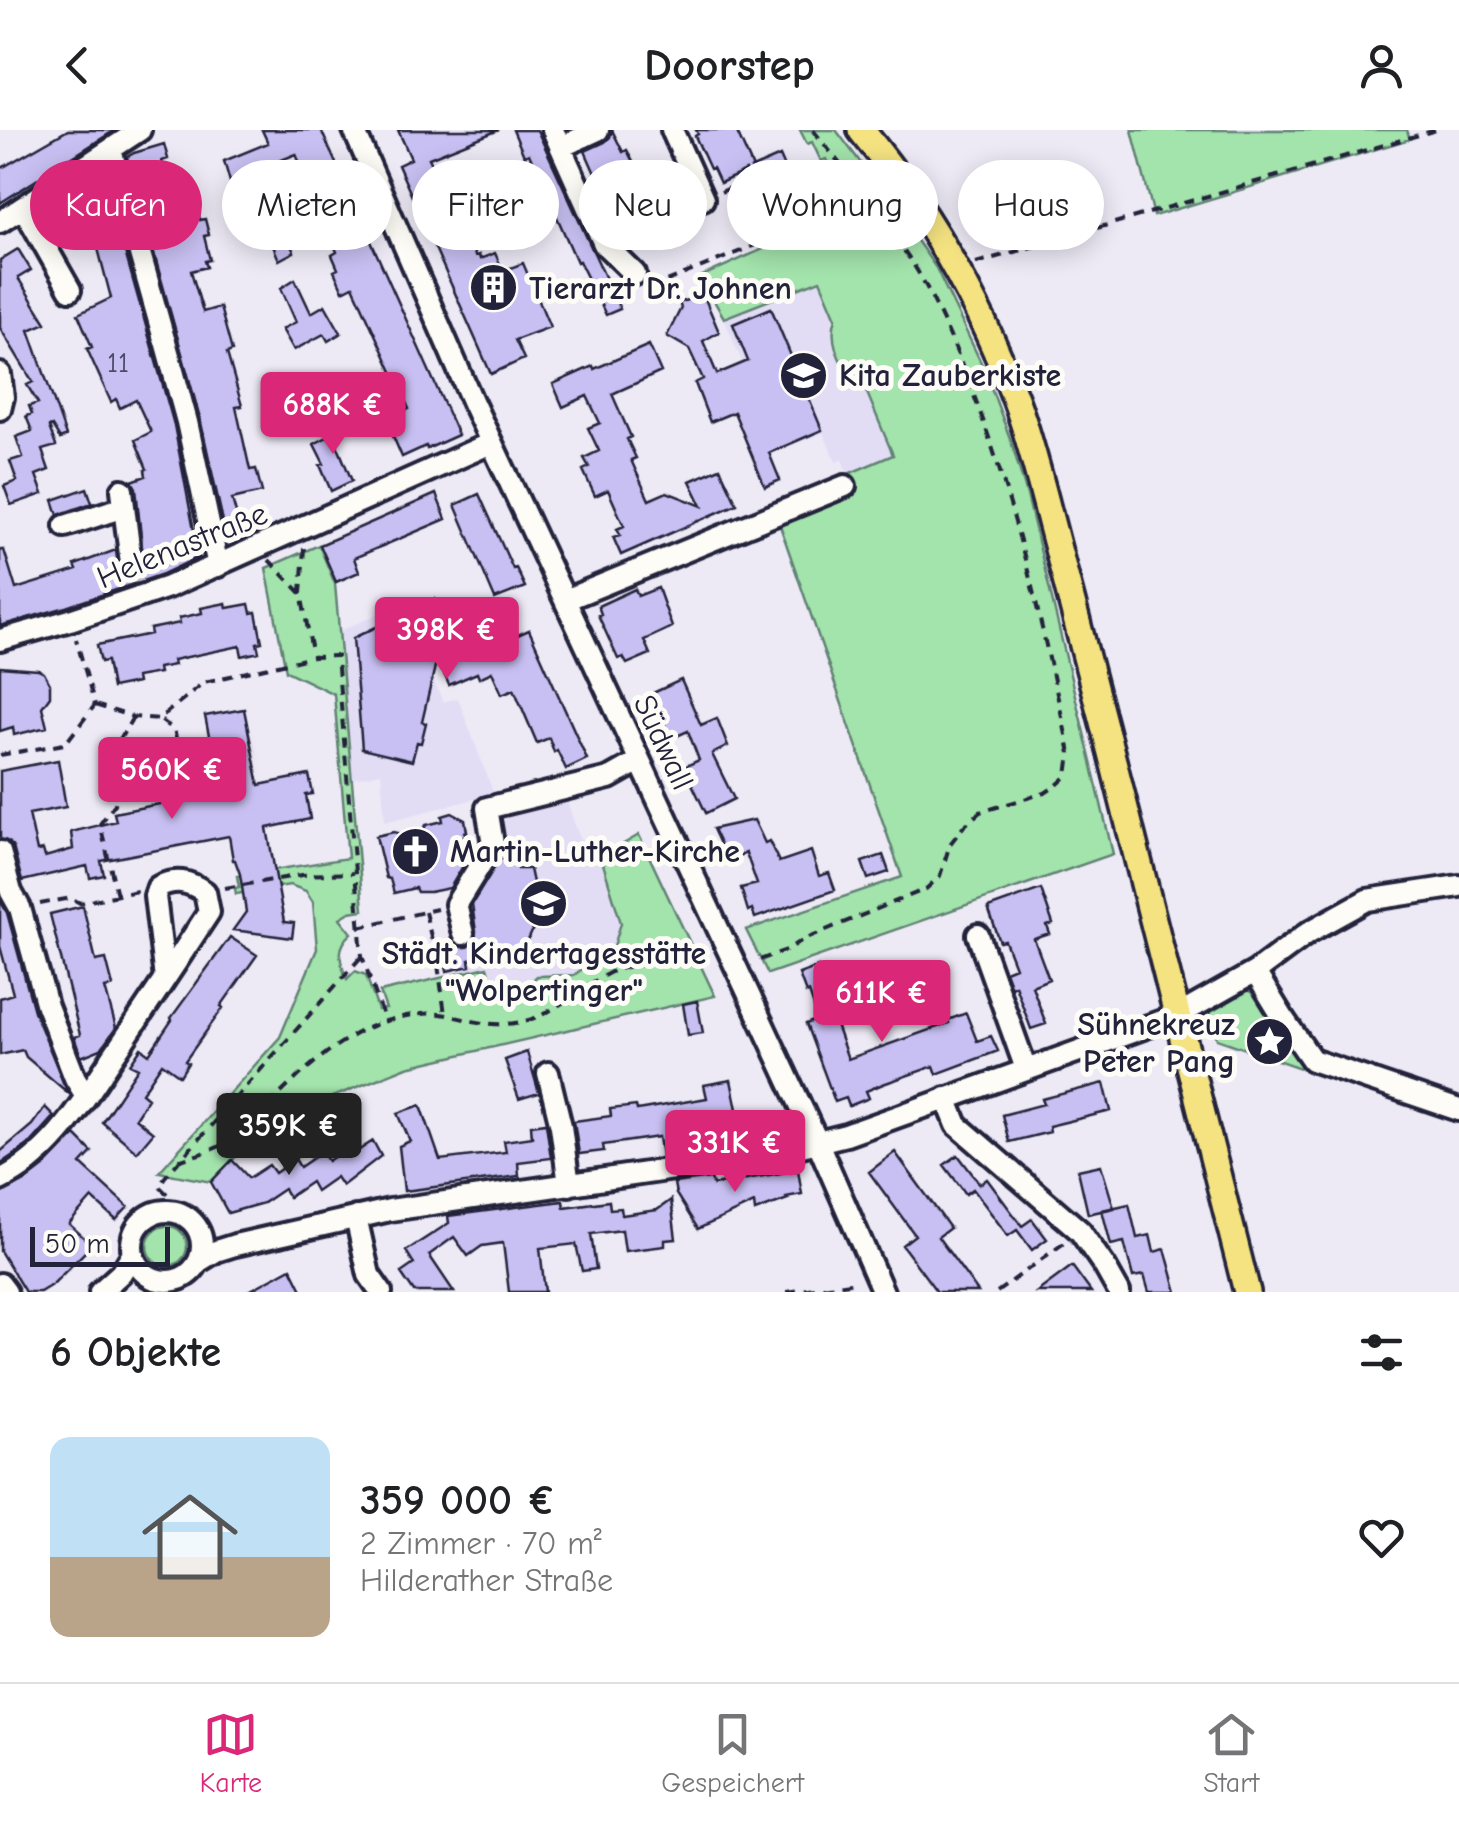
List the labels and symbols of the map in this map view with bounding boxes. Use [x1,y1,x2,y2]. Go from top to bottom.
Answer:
building icon: Tierarzt Dr. Johnen [468,262,520,314]
place label: Tierarzt Dr. Johnen [529,270,792,307]
house number: 11 [107,347,129,379]
school or university icon: Kita Zauberkiste [778,349,830,401]
place label: Kita Zauberkiste [839,357,1061,394]
pin: 688K € [252,372,414,457]
street label: Helenastraße [92,495,273,596]
pin: 398K € [366,597,528,682]
street label: Südwall [626,689,701,795]
pin: 560K € [91,737,253,822]
church icon: Martin-Luther-Kirche [389,825,441,877]
place label: Martin-Luther-Kirche [450,833,740,870]
school or university icon: Städt. Kindertagesstätte "Wolpertinger" [518,877,570,929]
place label: Städt. Kindertagesstätte "Wolpertinger" [382,935,706,1009]
pin: 611K € [801,960,963,1045]
place label: Sühnekreuz Peter Pang [1077,1006,1235,1080]
place icon: Sühnekreuz Peter Pang [1244,1016,1296,1068]
pin: 359K € [208,1093,370,1178]
pin: 331K € [654,1110,816,1195]
scale bar [30,1222,170,1266]

